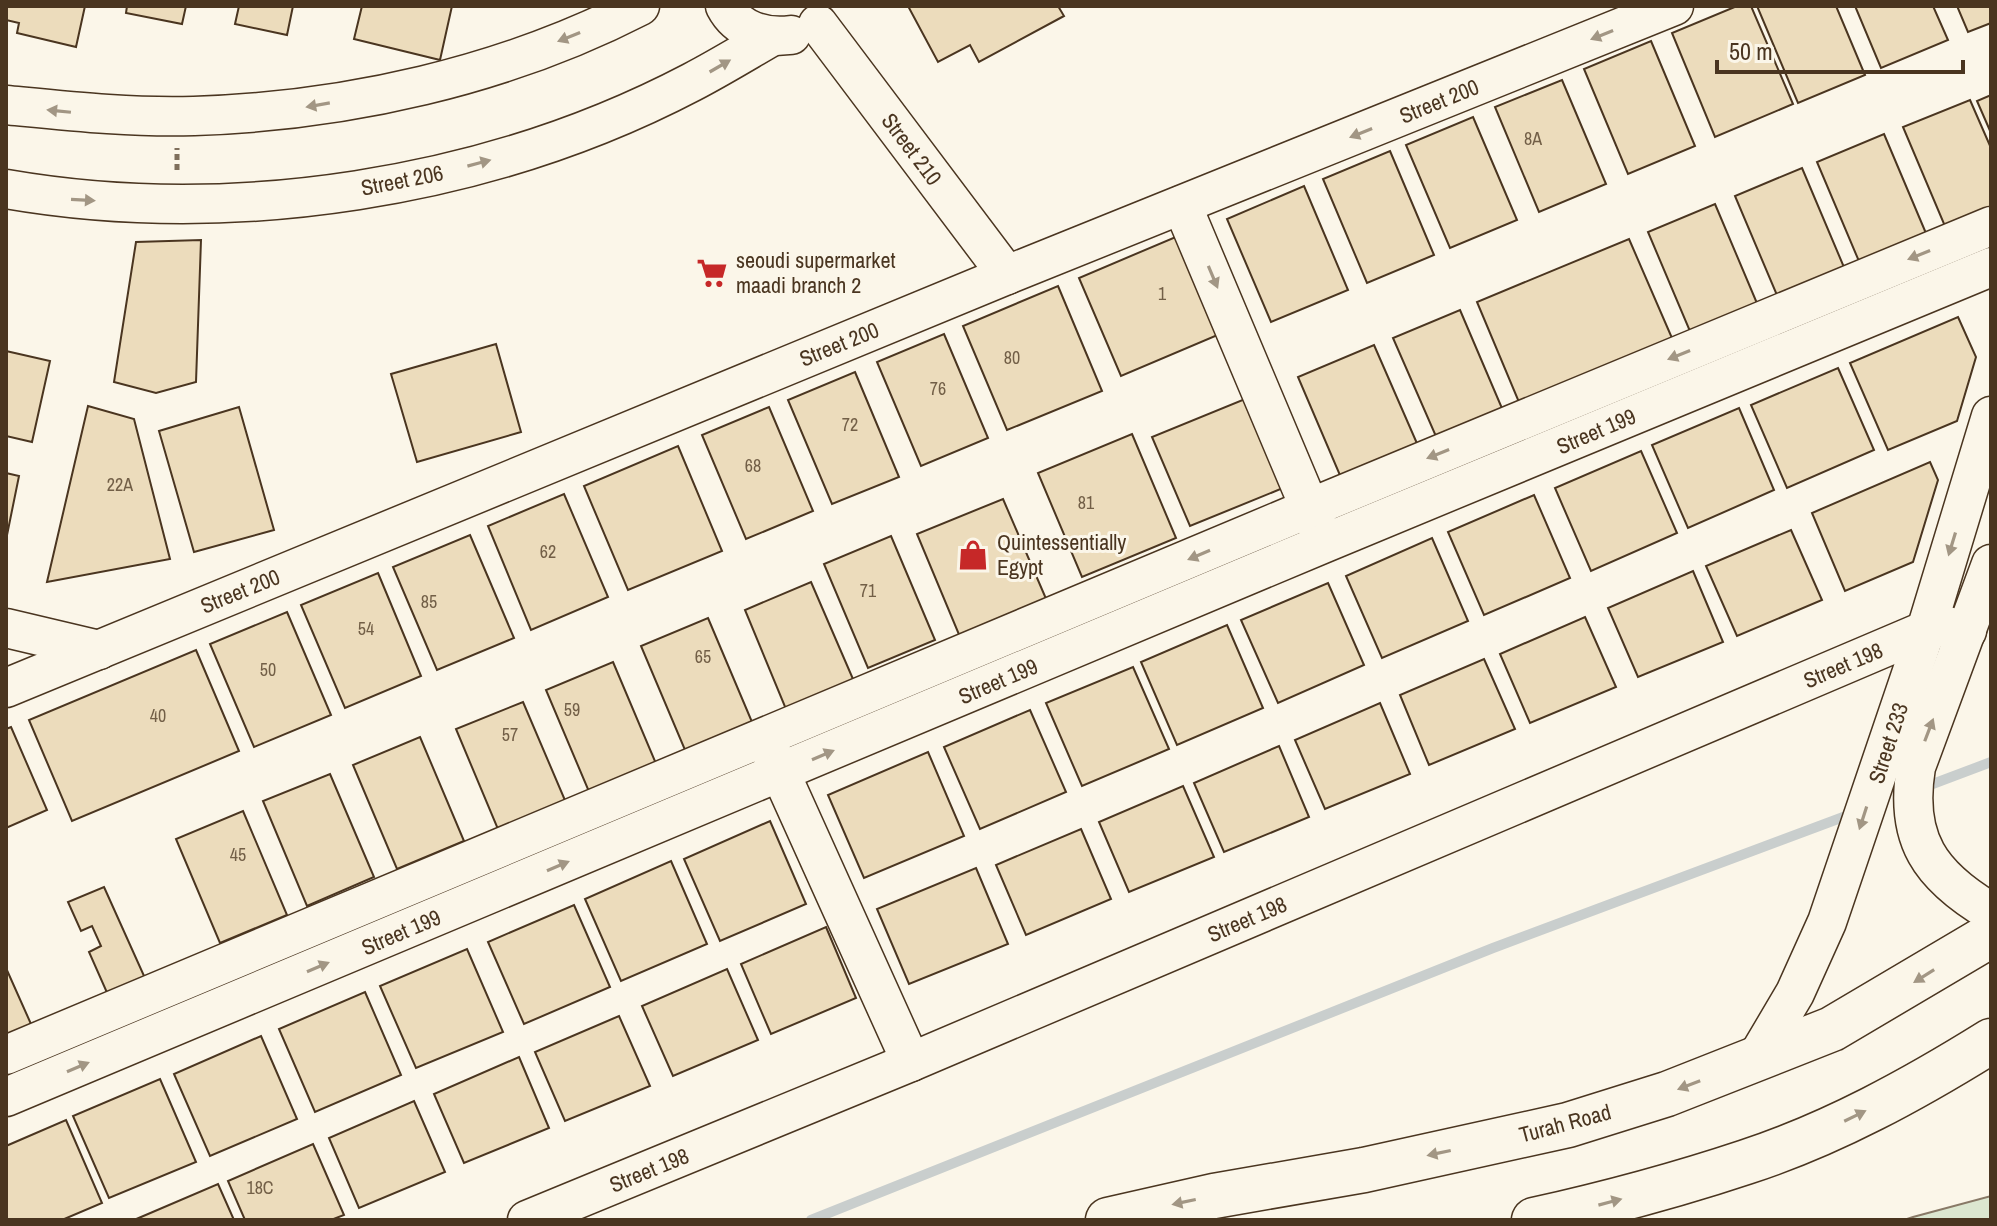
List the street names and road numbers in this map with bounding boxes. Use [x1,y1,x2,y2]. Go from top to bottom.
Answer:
street label: Street 200 [1395,71,1483,131]
street label: Street 210 [875,107,949,191]
street label: Street 206 [358,157,446,203]
street label: Street 200 [795,314,883,374]
street label: Street 199 [1552,401,1640,461]
street label: Street 200 [196,561,284,621]
street label: Street 198 [1799,635,1887,695]
street label: Street 199 [954,651,1042,711]
street label: Street 233 [1861,699,1915,787]
street label: Street 198 [1203,889,1291,949]
street label: Street 199 [357,902,445,962]
street label: Turah Road [1516,1096,1614,1150]
street label: Street 198 [605,1140,693,1200]

